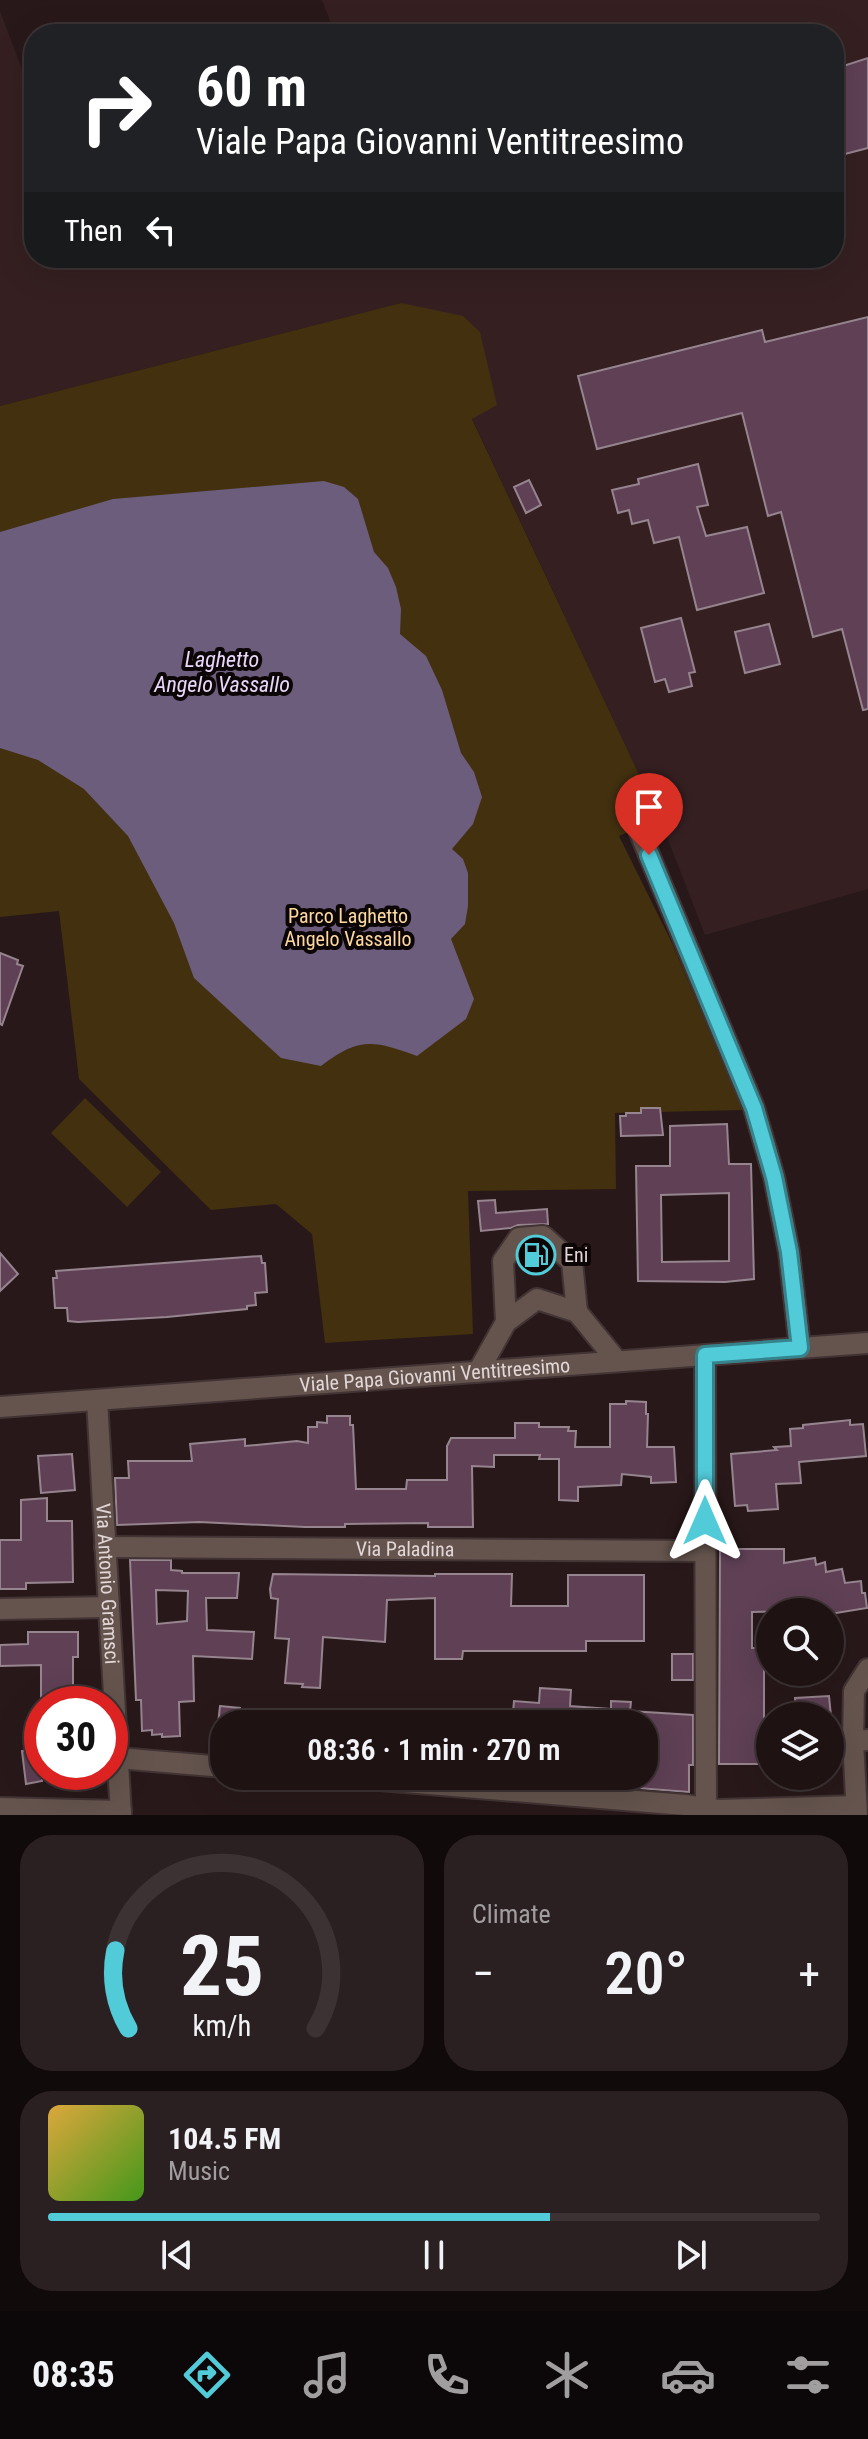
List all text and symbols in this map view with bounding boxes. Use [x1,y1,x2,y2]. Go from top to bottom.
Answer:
text: 60 m [196,54,307,120]
icon: right [64,56,168,160]
text: Viale Papa Giovanni Ventitreesimo [196,121,684,163]
icon: left [139,208,183,252]
text: Then [64,213,123,248]
water label: Laghetto Angelo Vassallo [153,647,290,697]
pin [615,773,683,855]
icon: arrive [627,785,671,829]
park label: Parco Laghetto Angelo Vassallo [284,904,412,951]
fuel station icon: Eni [515,1234,557,1276]
place label: Eni [564,1243,588,1267]
street label: Viale Papa Giovanni Ventitreesimo [299,1353,571,1397]
position arrow [663,1479,747,1563]
street label: Via Antonio Gramsci [91,1503,124,1665]
street label: Via Paladina [356,1537,454,1561]
map controls [756,1598,844,1790]
button: search [756,1598,844,1686]
speed limit sign: 30 [24,1686,128,1790]
button: layers [756,1702,844,1790]
text: 08:36 · 1 min · 270 m [307,1732,561,1767]
text: Climate [472,1899,551,1929]
text: 25 [180,1918,264,2015]
text: 20° [604,1938,688,2009]
text: − [472,1948,494,2000]
text: + [798,1948,820,2000]
text: km/h [193,2009,251,2043]
text: 104.5 FM [168,2121,281,2156]
text: Music [168,2156,230,2186]
icon: previous [155,2233,199,2277]
icon: pause [412,2233,456,2277]
icon: next [669,2233,713,2277]
icon: directions [179,2347,235,2403]
icon: music [299,2347,355,2403]
icon: phone [419,2347,475,2403]
icon: climate [539,2347,595,2403]
icon: car [660,2347,716,2403]
icon: filters [780,2347,836,2403]
text: 08:35 [32,2354,115,2396]

